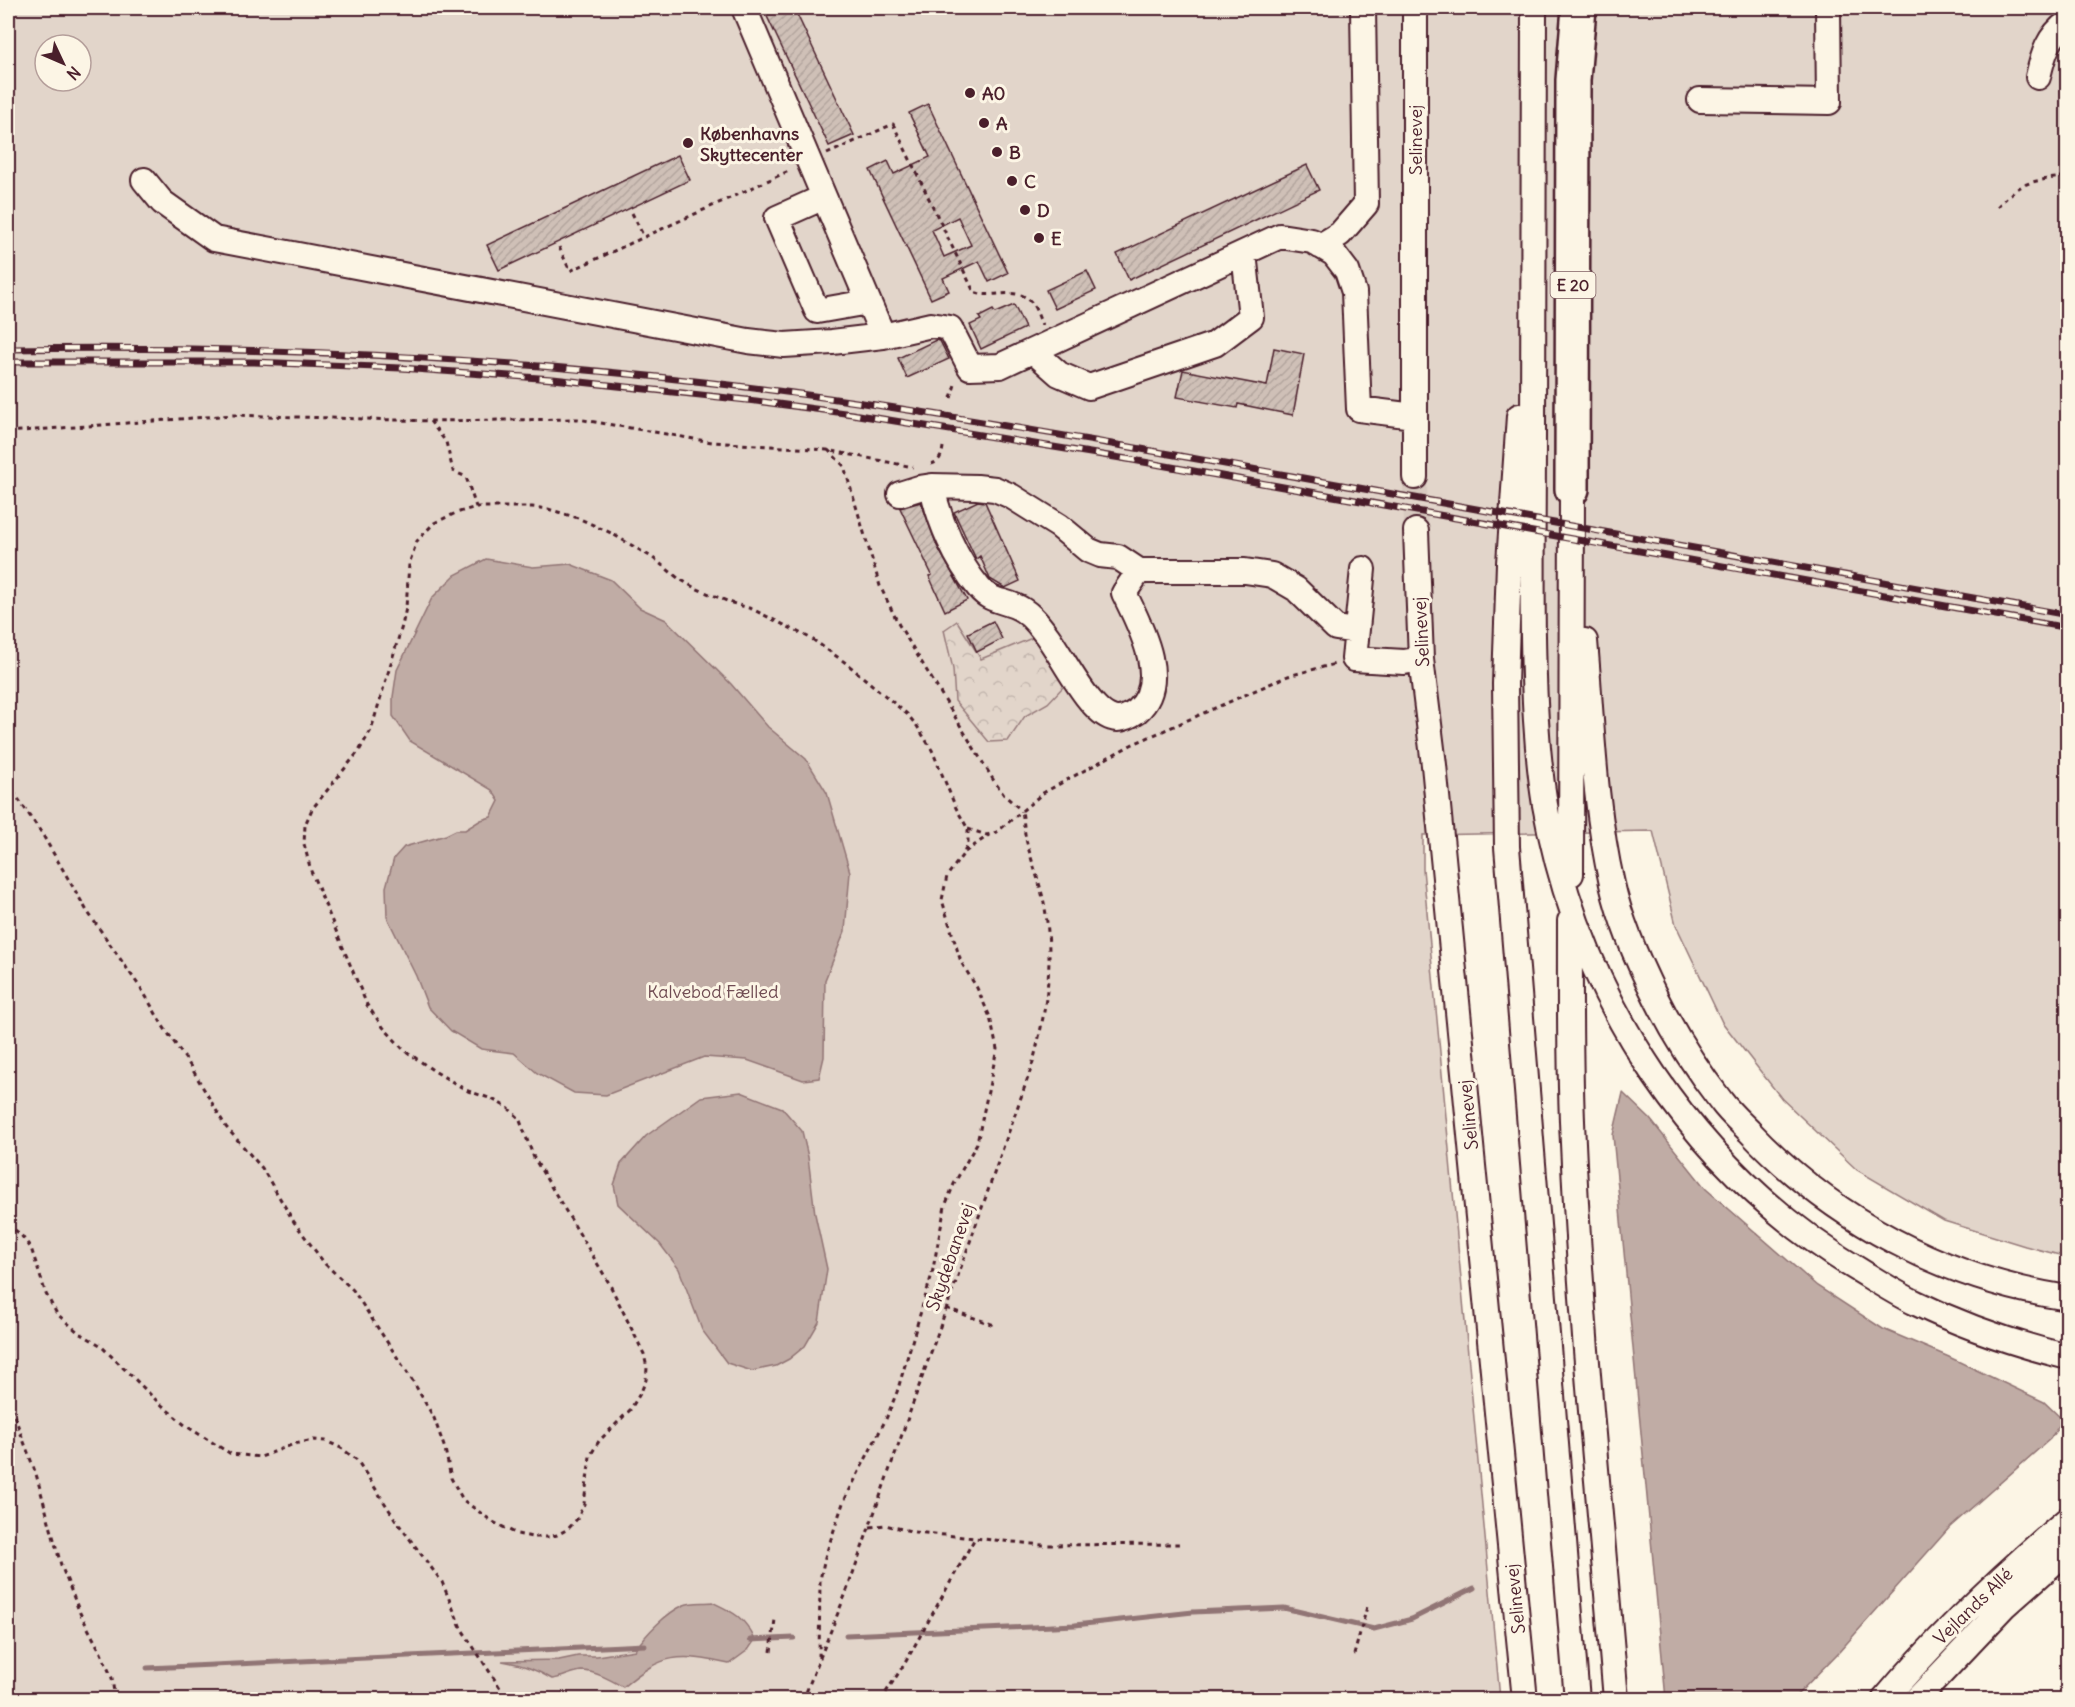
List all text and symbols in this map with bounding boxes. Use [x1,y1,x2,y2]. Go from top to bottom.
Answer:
north arrow [33,33,93,93]
text: N [63,62,85,84]
place label: A0 [982,82,1006,105]
marker: A0 [963,86,977,100]
street label: Selinevej [1404,105,1427,175]
place label: A [996,112,1008,135]
marker: A [977,116,991,130]
place label: Københavns Skyttecenter [700,122,803,166]
marker: Københavns Skyttecenter [681,136,695,150]
place label: B [1009,141,1021,164]
marker: B [990,145,1004,159]
place label: C [1024,170,1036,193]
marker: C [1005,174,1019,188]
place label: D [1037,199,1050,222]
marker: D [1018,203,1032,217]
place label: E [1051,227,1062,250]
marker: E [1032,231,1046,245]
road number: E 20 [1550,272,1596,298]
street label: Selinevej [1408,596,1434,668]
park label: Kalvebod Fælled [647,980,779,1003]
street label: Selinevej [1453,1079,1483,1151]
street label: Skydebanevej [921,1200,979,1314]
street label: Selinevej [1500,1563,1530,1635]
street label: Vejlands Allé [1929,1563,2017,1649]

